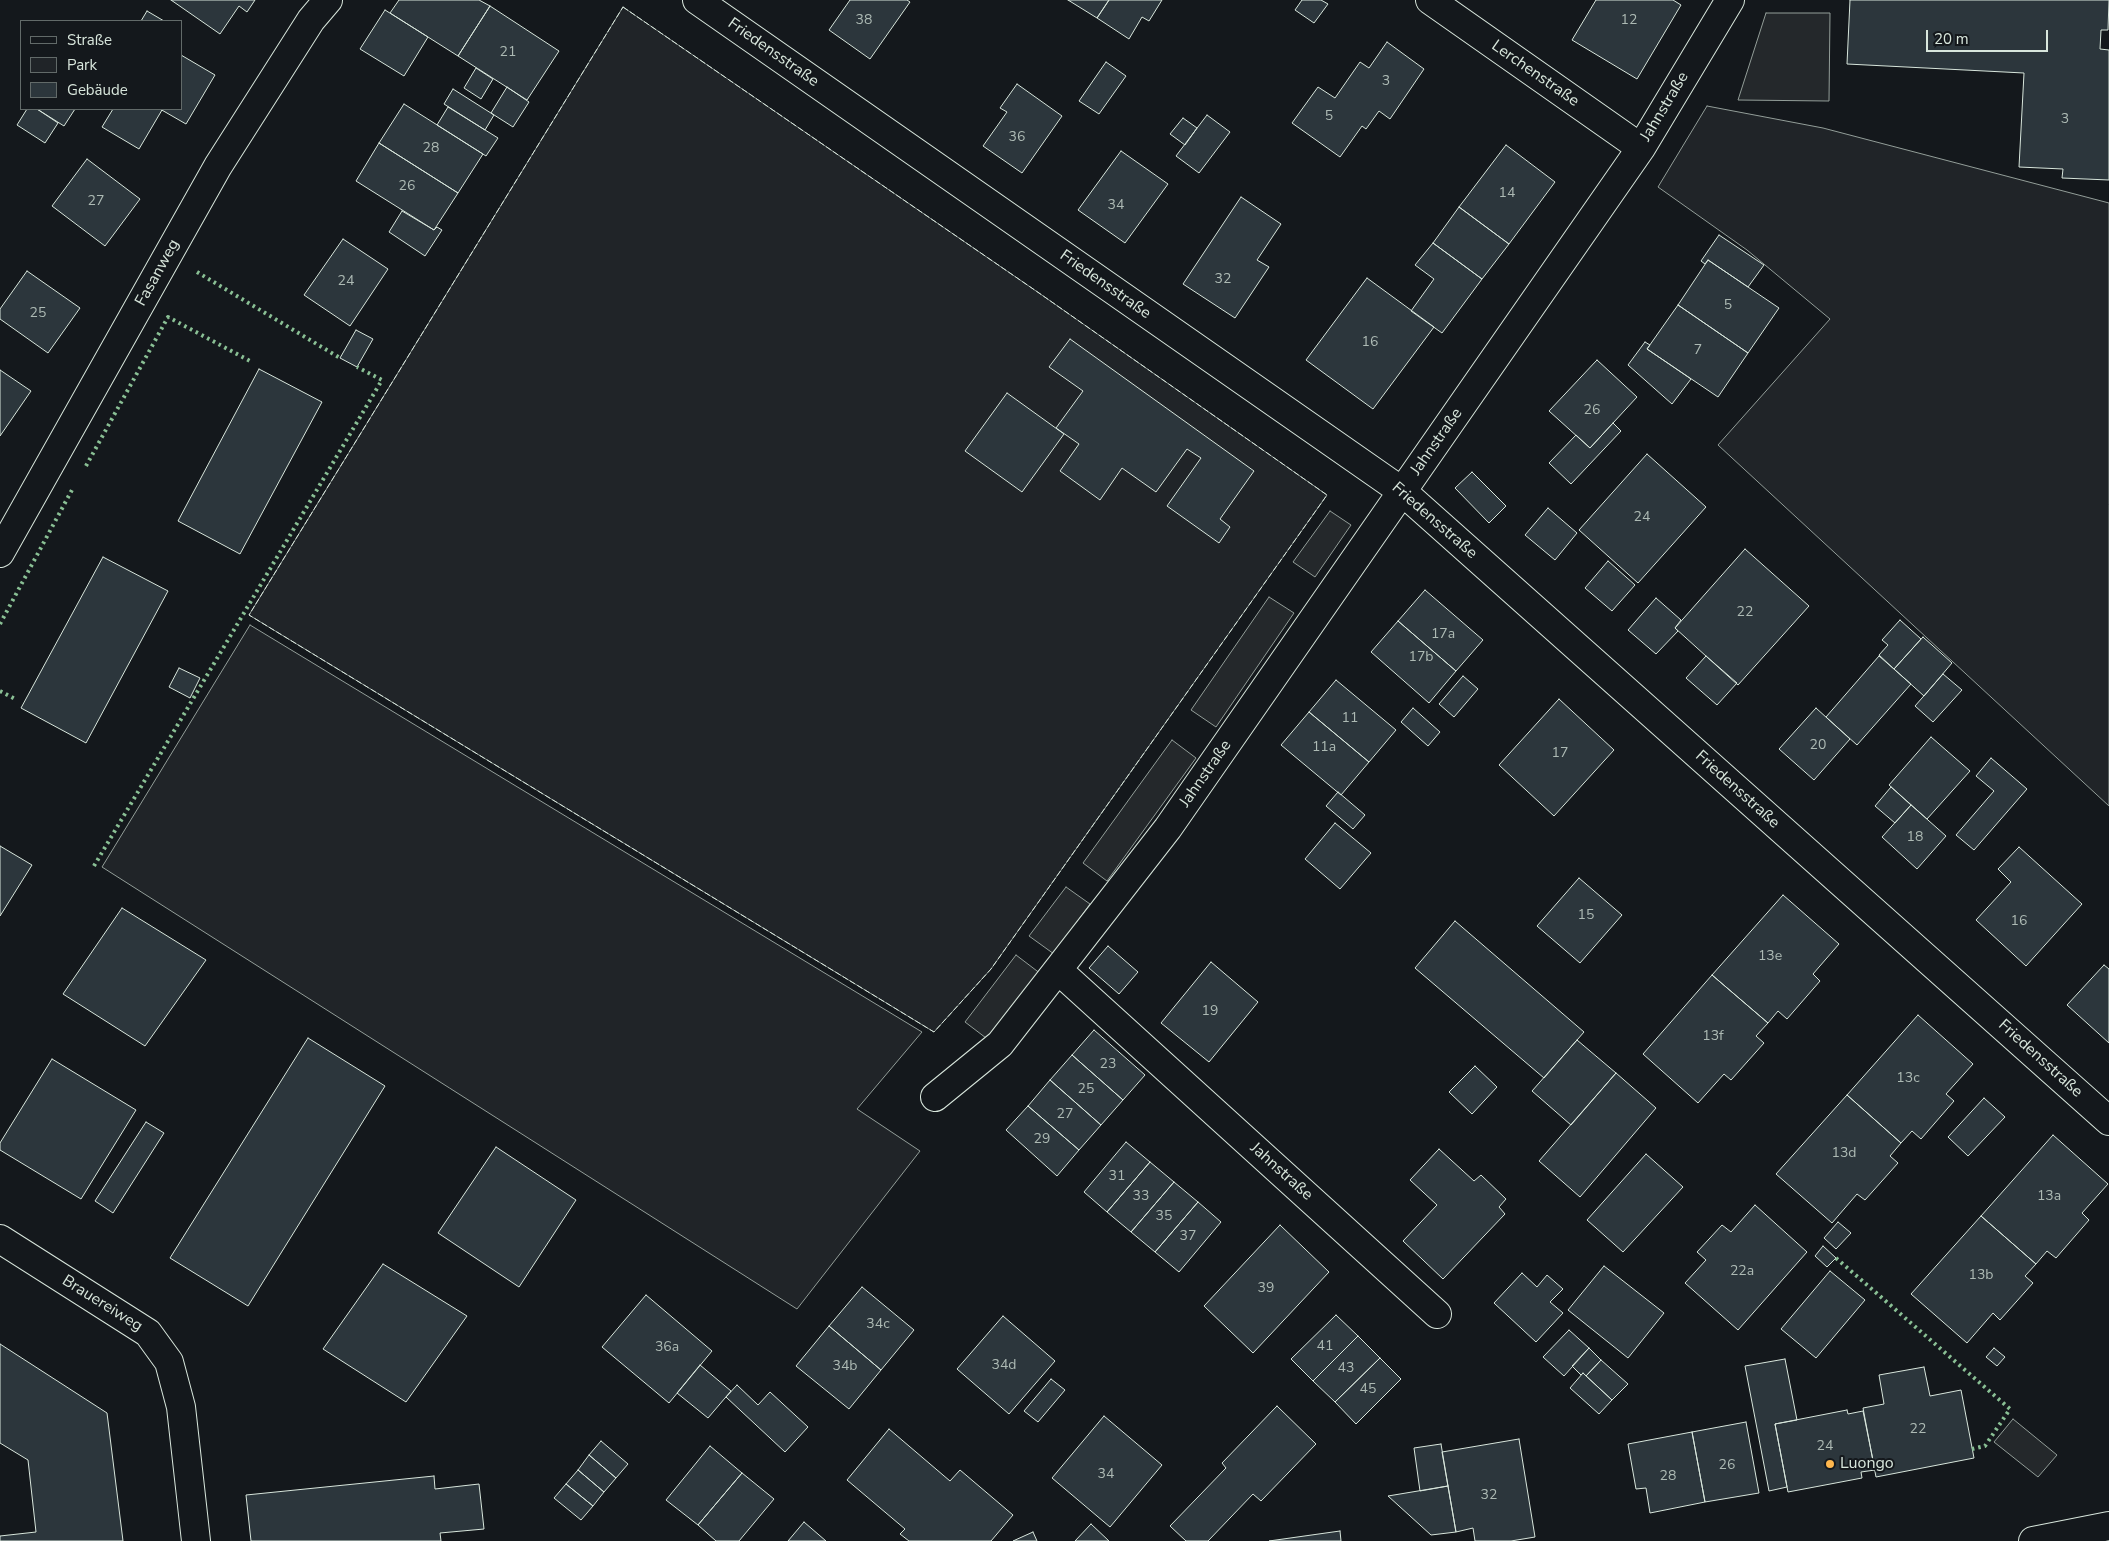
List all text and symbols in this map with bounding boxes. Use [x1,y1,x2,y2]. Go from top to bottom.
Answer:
house number: 38 [856,13,872,29]
house number: 12 [1621,13,1637,29]
street label: Friedensstraße [724,14,822,92]
legend [20,20,182,110]
scale bar [1929,20,2052,52]
text: 20 m [1934,29,1969,49]
text: Straße [67,30,112,50]
street label: Lerchenstraße [1487,37,1583,111]
house number: 21 [500,45,516,61]
text: Park [67,55,97,75]
street label: Jahnstraße [1637,69,1693,145]
house number: 3 [1382,74,1390,90]
text: Gebäude [67,80,128,100]
house number: 5 [1325,109,1333,125]
house number: 3 [2061,112,2069,128]
house number: 36 [1009,130,1025,146]
house number: 28 [423,141,439,157]
house number: 26 [399,179,415,195]
house number: 14 [1499,186,1515,202]
house number: 27 [88,194,104,210]
house number: 34 [1108,198,1124,214]
street label: Fasanweg [132,236,184,310]
street label: Friedensstraße [1056,246,1154,324]
house number: 32 [1215,272,1231,288]
house number: 24 [338,274,354,290]
house number: 5 [1724,298,1732,314]
house number: 25 [30,306,46,322]
house number: 16 [1362,335,1378,351]
house number: 7 [1694,343,1702,359]
house number: 26 [1584,403,1600,419]
street label: Jahnstraße [1407,405,1467,479]
street label: Friedensstraße [1387,479,1481,563]
house number: 24 [1634,510,1650,526]
house number: 22 [1737,605,1753,621]
house number: 17a [1431,627,1455,643]
house number: 17b [1409,650,1433,666]
house number: 11 [1342,711,1358,727]
street label: Jahnstraße [1176,737,1236,811]
house number: 20 [1810,738,1826,754]
house number: 11a [1312,740,1336,756]
house number: 17 [1552,746,1568,762]
street label: Friedensstraße [1691,747,1783,833]
house number: 18 [1907,830,1923,846]
house number: 15 [1578,908,1594,924]
house number: 16 [2011,914,2027,930]
house number: 13e [1758,949,1782,965]
house number: 19 [1202,1004,1218,1020]
street label: Friedensstraße [1994,1016,2086,1102]
house number: 13f [1702,1029,1724,1045]
house number: 23 [1100,1057,1116,1073]
house number: 13c [1896,1071,1920,1087]
house number: 25 [1078,1082,1094,1098]
house number: 27 [1057,1107,1073,1123]
house number: 29 [1034,1132,1050,1148]
street label: Jahnstraße [1246,1139,1316,1205]
house number: 13d [1832,1146,1856,1162]
house number: 31 [1109,1169,1125,1185]
house number: 33 [1133,1189,1149,1205]
house number: 13a [2037,1189,2061,1205]
house number: 35 [1156,1209,1172,1225]
house number: 37 [1180,1229,1196,1245]
house number: 22a [1730,1264,1754,1280]
house number: 13b [1969,1268,1993,1284]
street label: Brauereiweg [58,1272,146,1336]
house number: 39 [1258,1281,1274,1297]
house number: 34c [866,1317,890,1333]
house number: 41 [1317,1339,1333,1355]
house number: 36a [655,1340,679,1356]
house number: 34d [992,1358,1016,1374]
house number: 34b [833,1359,857,1375]
house number: 43 [1338,1361,1354,1377]
house number: 45 [1360,1382,1376,1398]
house number: 22 [1910,1422,1926,1438]
house number: 24 [1817,1439,1833,1455]
place label: Luongo [1840,1454,1894,1474]
house number: 26 [1719,1458,1735,1474]
marker: Luongo [1824,1458,1836,1470]
house number: 34 [1098,1467,1114,1483]
house number: 28 [1660,1469,1676,1485]
house number: 32 [1481,1488,1497,1504]

